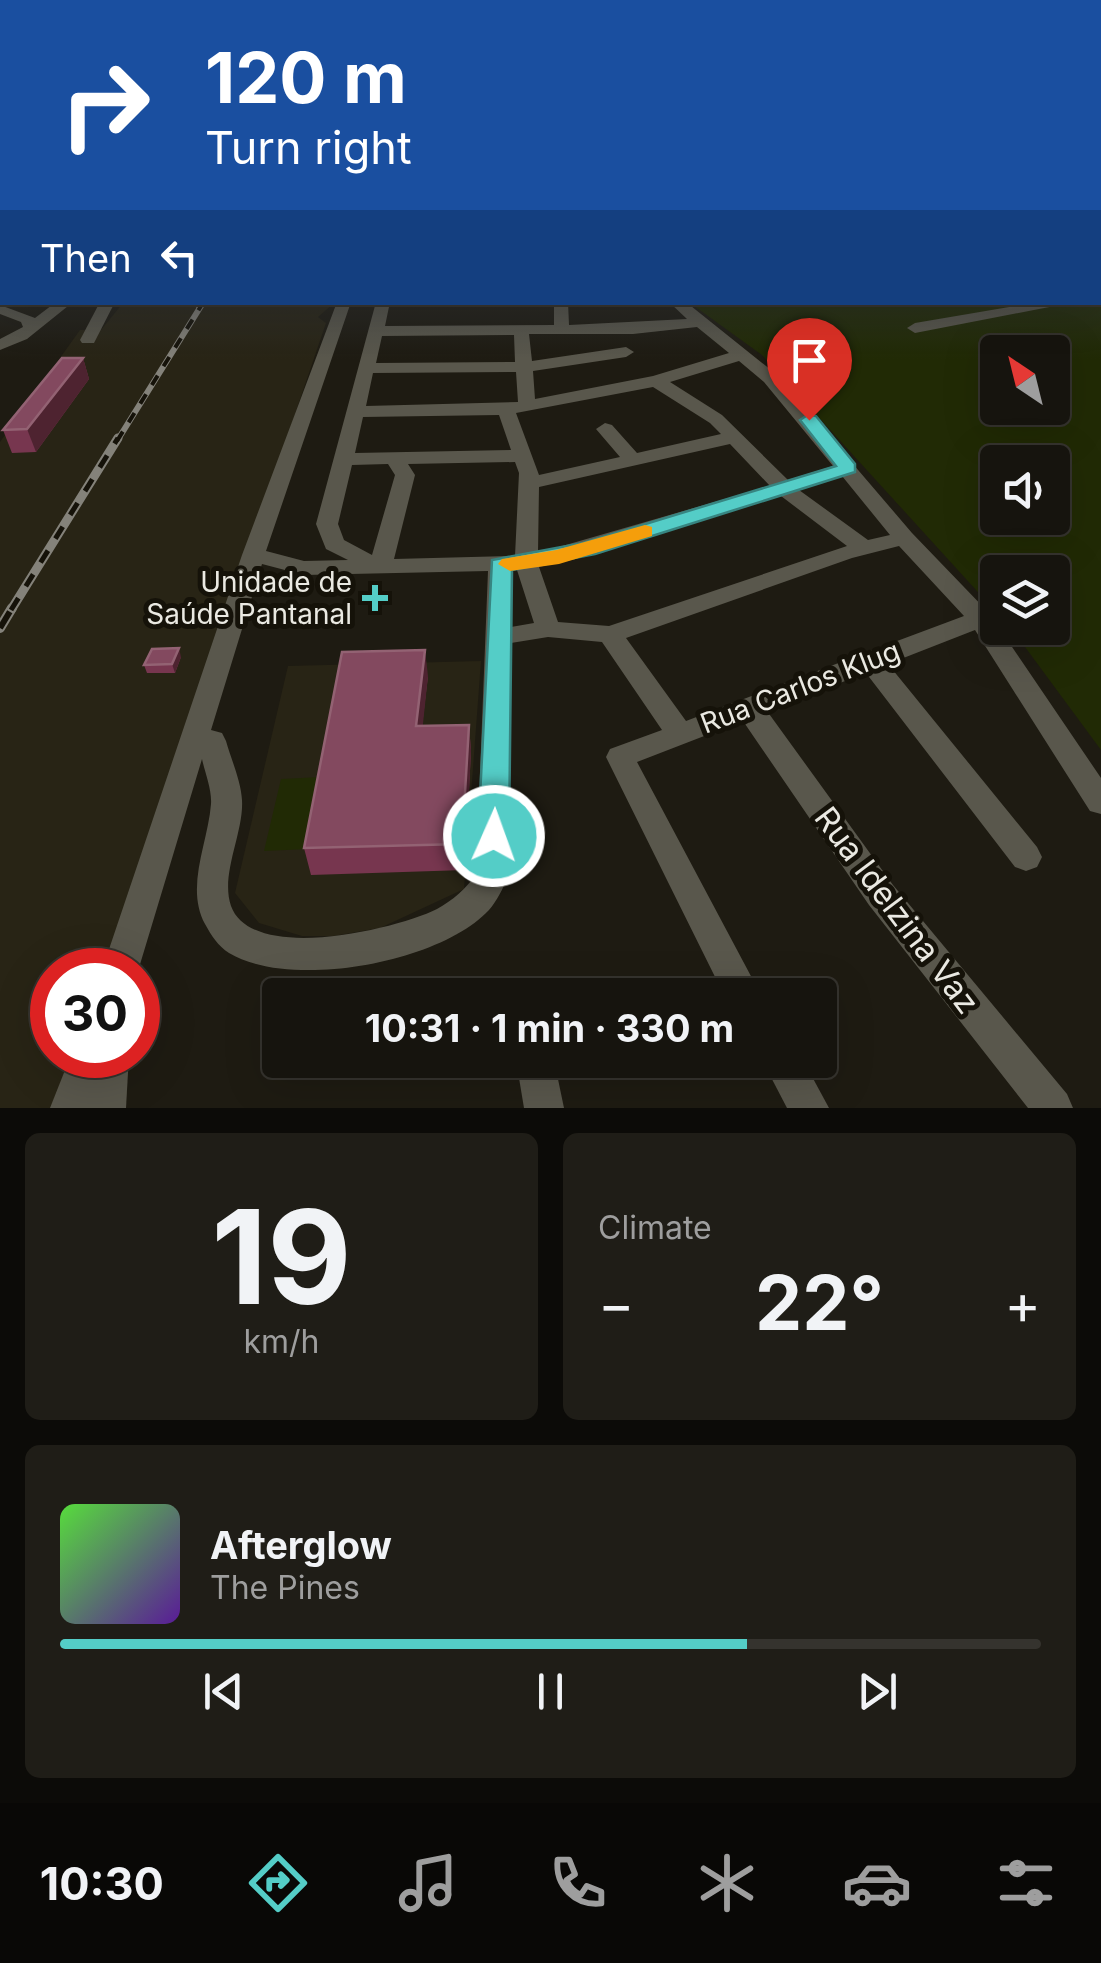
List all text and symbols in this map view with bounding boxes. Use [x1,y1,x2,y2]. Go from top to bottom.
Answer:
text: 120 m [205,35,407,120]
icon: right [40,40,170,170]
text: Turn right [205,120,412,175]
icon: left [152,230,207,285]
text: Then [40,235,132,281]
pin [767,318,852,421]
icon: arrive [782,333,837,388]
north arrow [980,335,1070,425]
map controls [980,335,1070,645]
button: sound [980,445,1070,535]
button: layers [980,555,1070,645]
place label: Unidade de Saúde Pantanal [146,565,352,631]
marker: Unidade de Saúde Pantanal [362,585,388,611]
street label: Rua Carlos Klug [695,633,905,741]
position arrow [442,784,546,888]
street label: Rua Idelzina Vaz [807,799,987,1021]
speed limit sign: 30 [30,948,160,1078]
text: 10:31 · 1 min · 330 m [365,1005,734,1051]
text: 19 [211,1178,352,1335]
text: Climate [598,1208,712,1247]
text: 22° [755,1257,884,1348]
text: − [598,1271,634,1337]
text: + [1005,1271,1041,1337]
text: km/h [243,1322,320,1361]
text: Afterglow [210,1522,392,1568]
text: The Pines [210,1568,360,1607]
icon: previous [196,1664,251,1719]
icon: pause [523,1664,578,1719]
icon: next [850,1664,905,1719]
icon: directions [243,1848,313,1918]
icon: music [393,1848,463,1918]
icon: phone [543,1848,613,1918]
icon: climate [692,1848,762,1918]
icon: car [842,1848,912,1918]
icon: filters [991,1848,1061,1918]
text: 10:30 [40,1856,164,1911]

